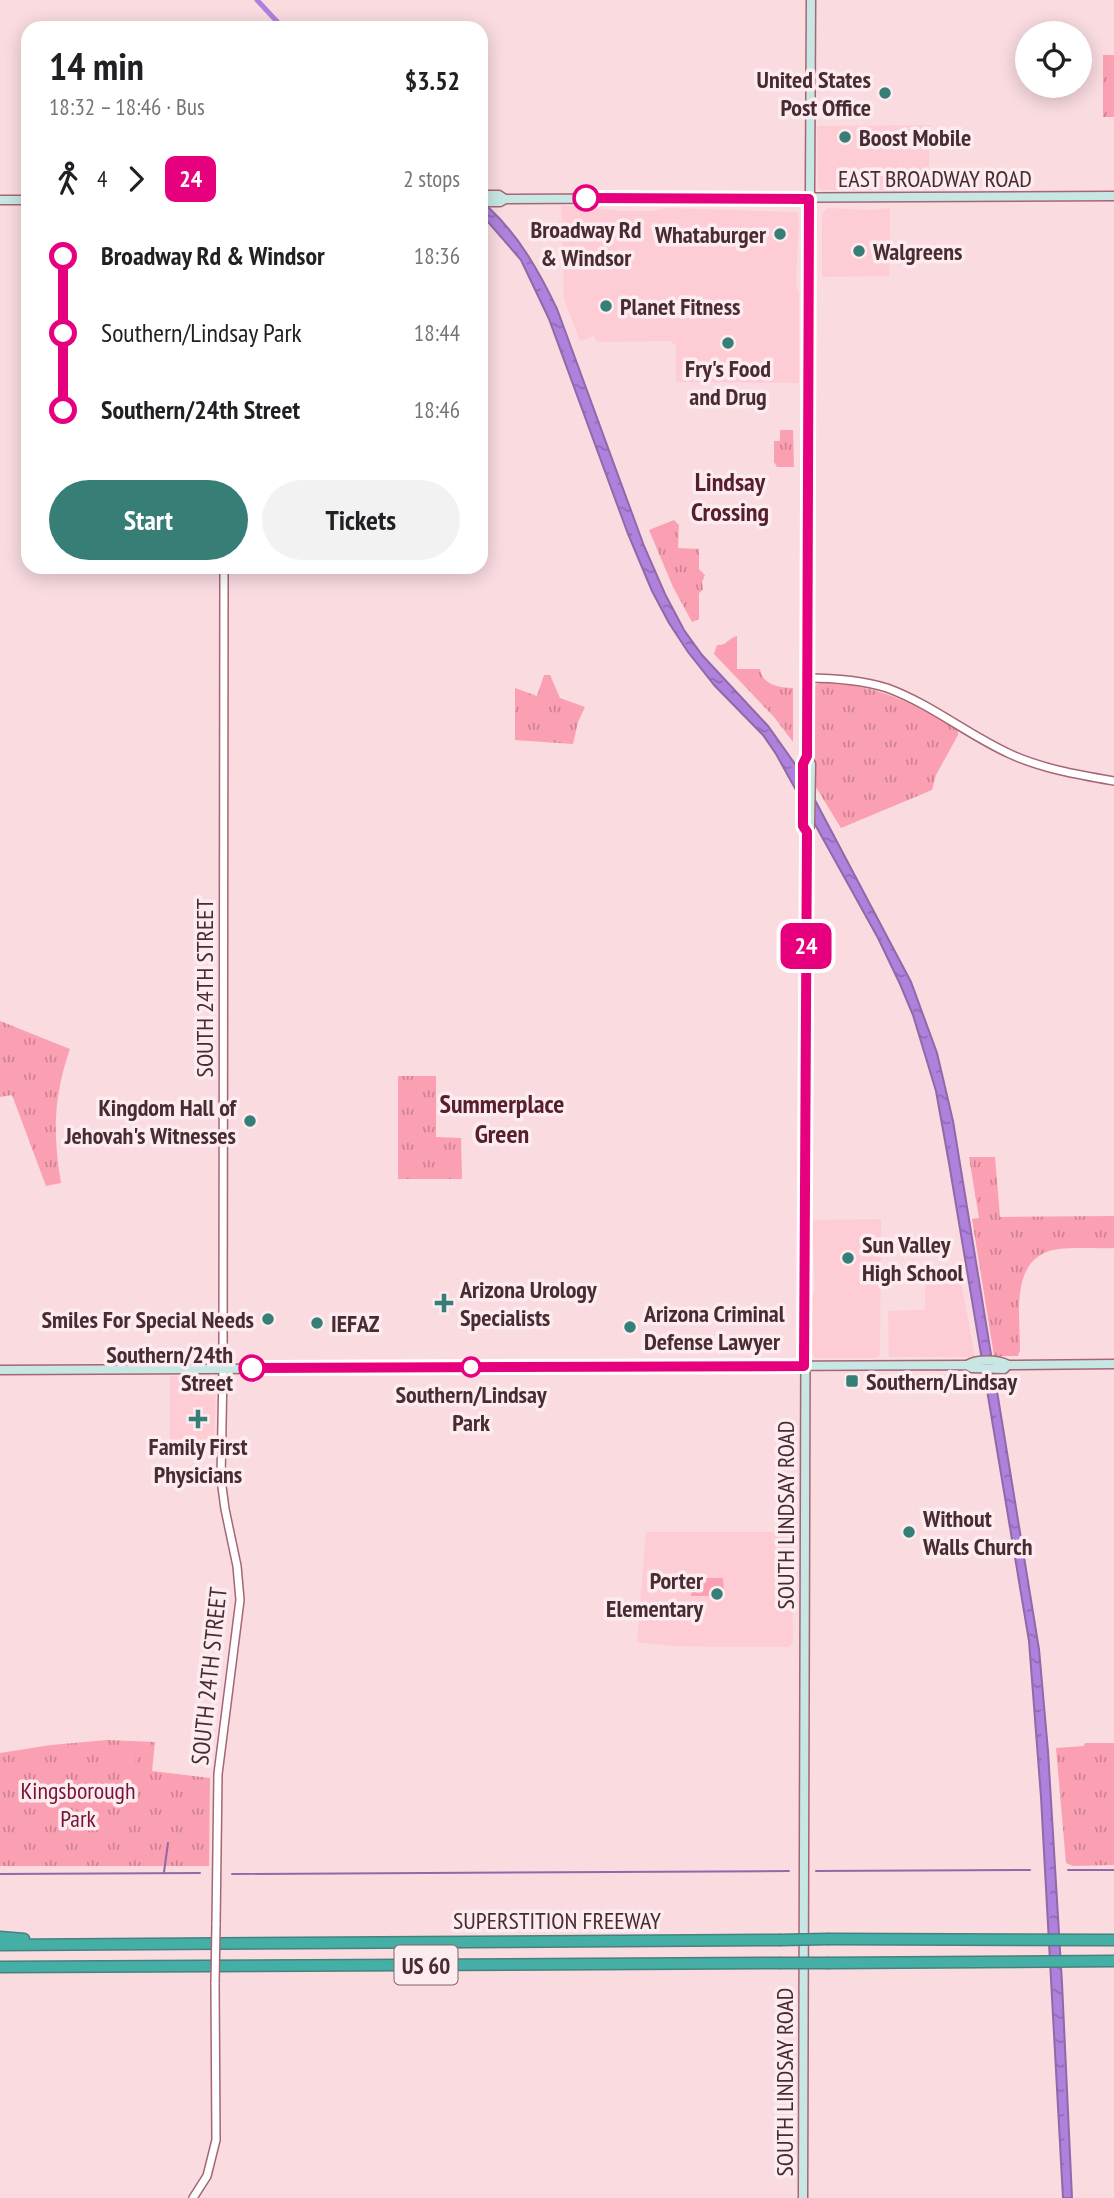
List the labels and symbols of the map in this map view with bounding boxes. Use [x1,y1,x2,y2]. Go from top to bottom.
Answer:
place label: United States Post Office [757,64,871,123]
marker: United States Post Office [877,85,893,101]
place label: Boost Mobile [859,122,971,153]
marker: Boost Mobile [837,129,853,145]
street label: EAST BROADWAY ROAD [838,163,1032,194]
marker: Broadway Rd & Windsor [573,185,599,211]
place label: Broadway Rd & Windsor [531,214,641,273]
place label: Whataburger [654,219,767,250]
marker: Whataburger [772,226,788,242]
place label: Walgreens [872,236,962,267]
marker: Walgreens [851,243,867,259]
place label: Planet Fitness [620,291,740,322]
marker: Planet Fitness [598,298,614,314]
marker: Fry's Food and Drug [720,335,736,351]
place label: Fry's Food and Drug [685,353,771,412]
district label: Lindsay Crossing [691,465,769,528]
street label: SOUTH 24TH STREET [189,898,220,1077]
line badge: 24 [774,923,838,969]
district label: Summerplace Green [440,1087,564,1150]
place label: Kingdom Hall of Jehovah's Witnesses [64,1092,238,1151]
marker: Kingdom Hall of Jehovah's Witnesses [242,1113,258,1129]
place label: Sun Valley High School [862,1229,964,1288]
marker: Sun Valley High School [840,1250,856,1266]
place label: Arizona Urology Specialists [459,1274,597,1333]
marker: Arizona Urology Specialists [434,1293,454,1313]
place label: Arizona Criminal Defense Lawyer [643,1298,785,1357]
place label: Smiles For Special Needs [41,1304,254,1335]
place label: IEFAZ [331,1308,380,1339]
marker: Smiles For Special Needs [260,1311,276,1327]
marker: IEFAZ [309,1315,325,1331]
marker: Arizona Criminal Defense Lawyer [622,1319,638,1335]
place label: Southern/24th Street [106,1339,233,1398]
marker: Southern/24th Street [239,1355,265,1381]
marker: Southern/Lindsay Park [461,1357,481,1377]
place label: Southern/Lindsay [866,1366,1017,1397]
marker: Southern/Lindsay [844,1373,860,1389]
place label: Southern/Lindsay Park [395,1379,547,1438]
marker: Family First Physicians [188,1409,208,1429]
street label: SOUTH LINDSAY ROAD [770,1421,801,1609]
place label: Family First Physicians [149,1431,247,1490]
place label: Without Walls Church [922,1503,1033,1562]
marker: Without Walls Church [901,1524,917,1540]
place label: Porter Elementary [606,1565,704,1624]
street label: SOUTH 24TH STREET [184,1585,234,1767]
marker: Porter Elementary [709,1586,725,1602]
park label: Kingsborough Park [20,1775,136,1834]
street label: SUPERSTITION FREEWAY [453,1905,661,1936]
road number: US 60 [394,1946,458,1984]
street label: SOUTH LINDSAY ROAD [769,1988,800,2176]

